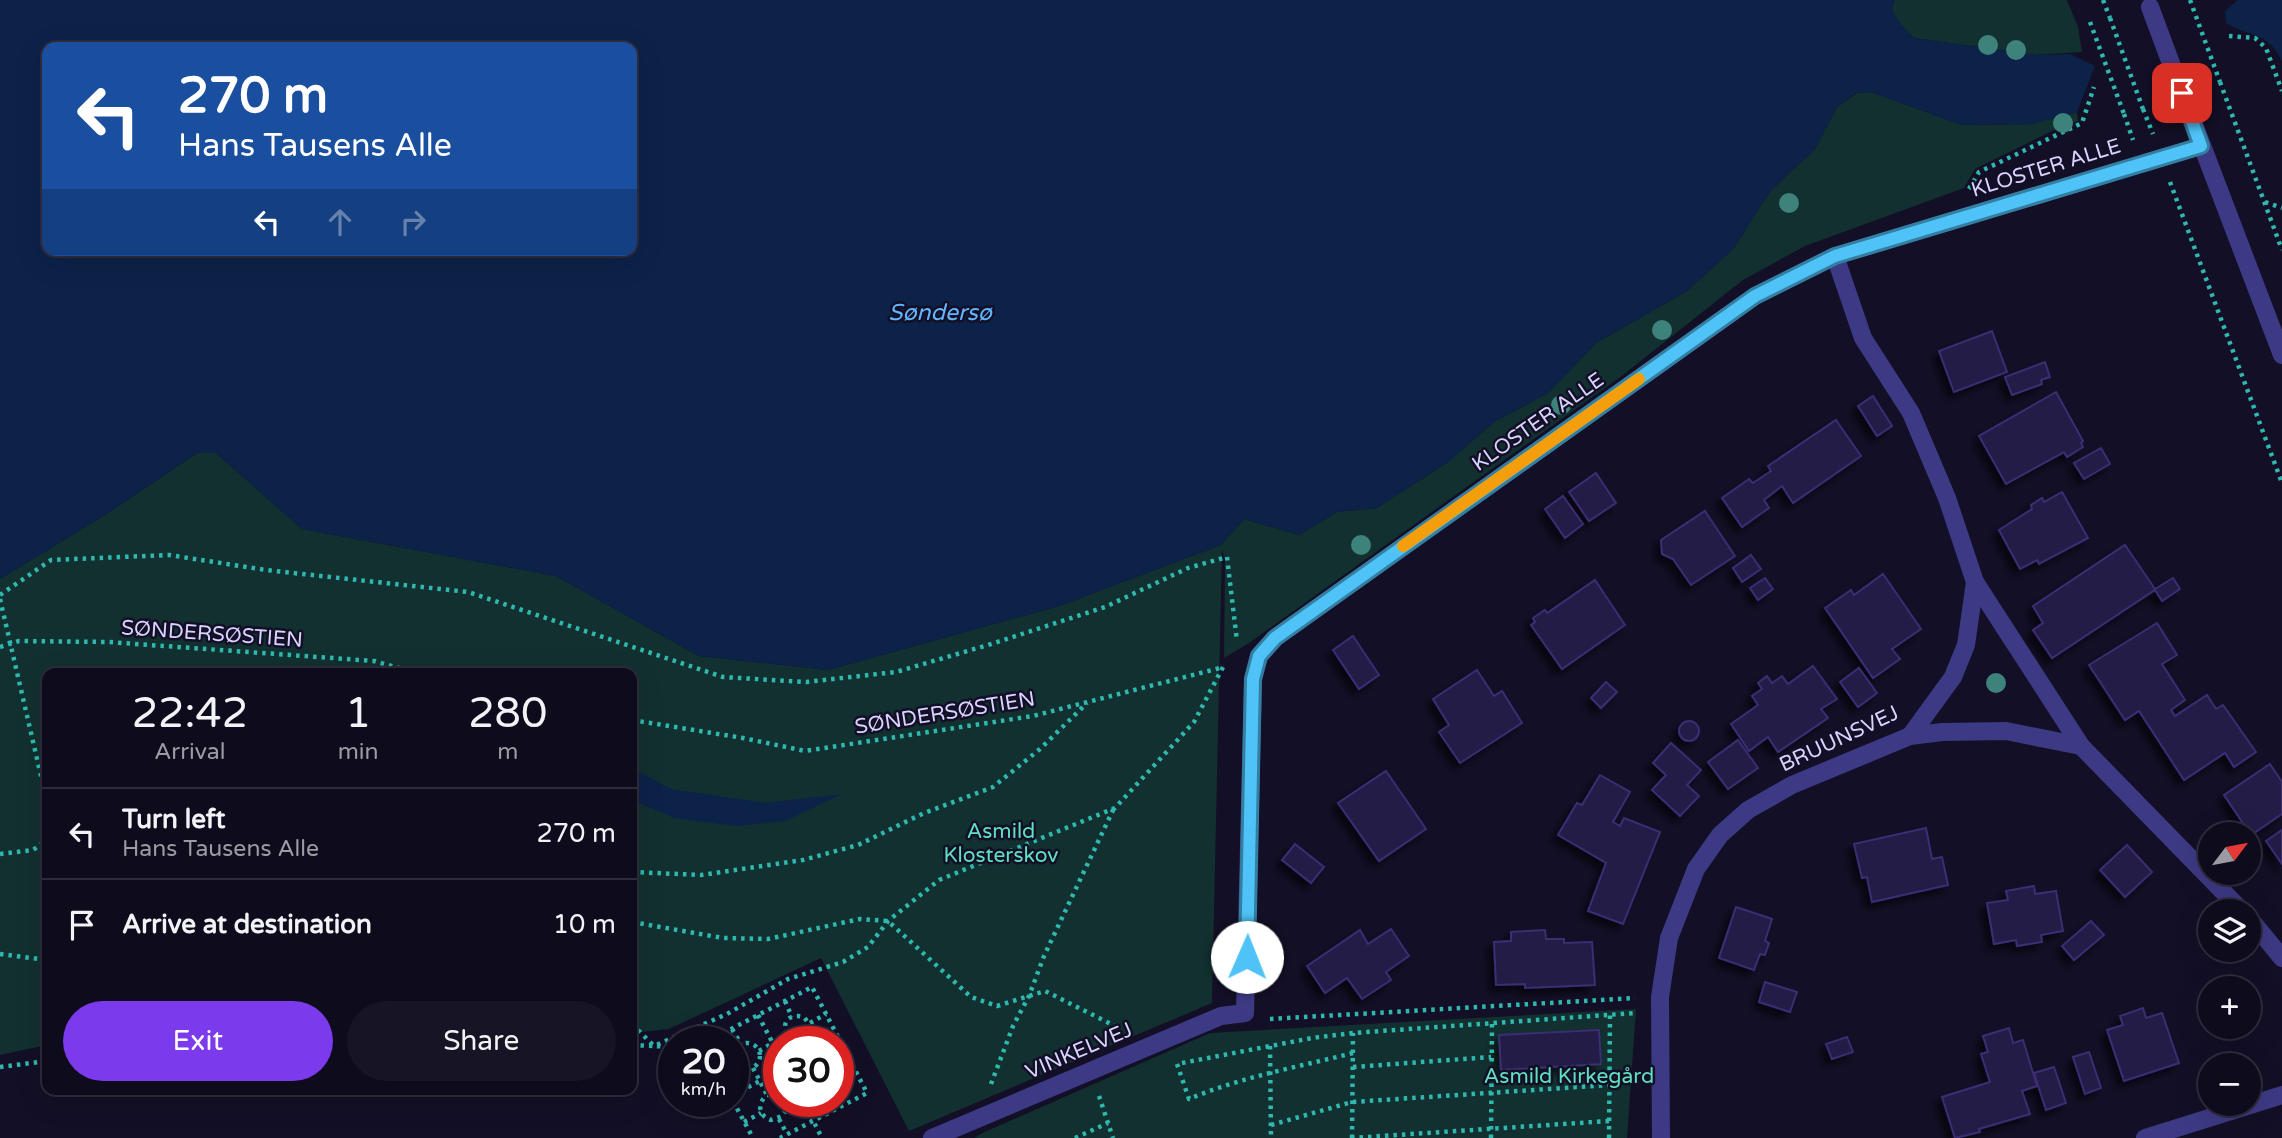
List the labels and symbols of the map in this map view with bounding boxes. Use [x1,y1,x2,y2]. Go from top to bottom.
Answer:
pin [2152,63,2212,123]
street label: KLOSTER ALLE [1968,133,2124,203]
water label: Søndersø [888,299,993,327]
street label: KLOSTER ALLE [1467,367,1609,477]
street label: SØNDERSØSTIEN [120,615,304,653]
street label: SØNDERSØSTIEN [853,686,1037,740]
street label: BRUUNSVEJ [1775,700,1903,778]
park label: Asmild Klosterskov [944,819,1058,868]
north arrow [2198,822,2261,886]
position arrow [1210,920,1284,994]
street label: VINKELVEJ [1022,1017,1136,1085]
speed limit sign: 30 [763,1026,854,1117]
park label: Asmild Kirkegård [1484,1064,1654,1089]

